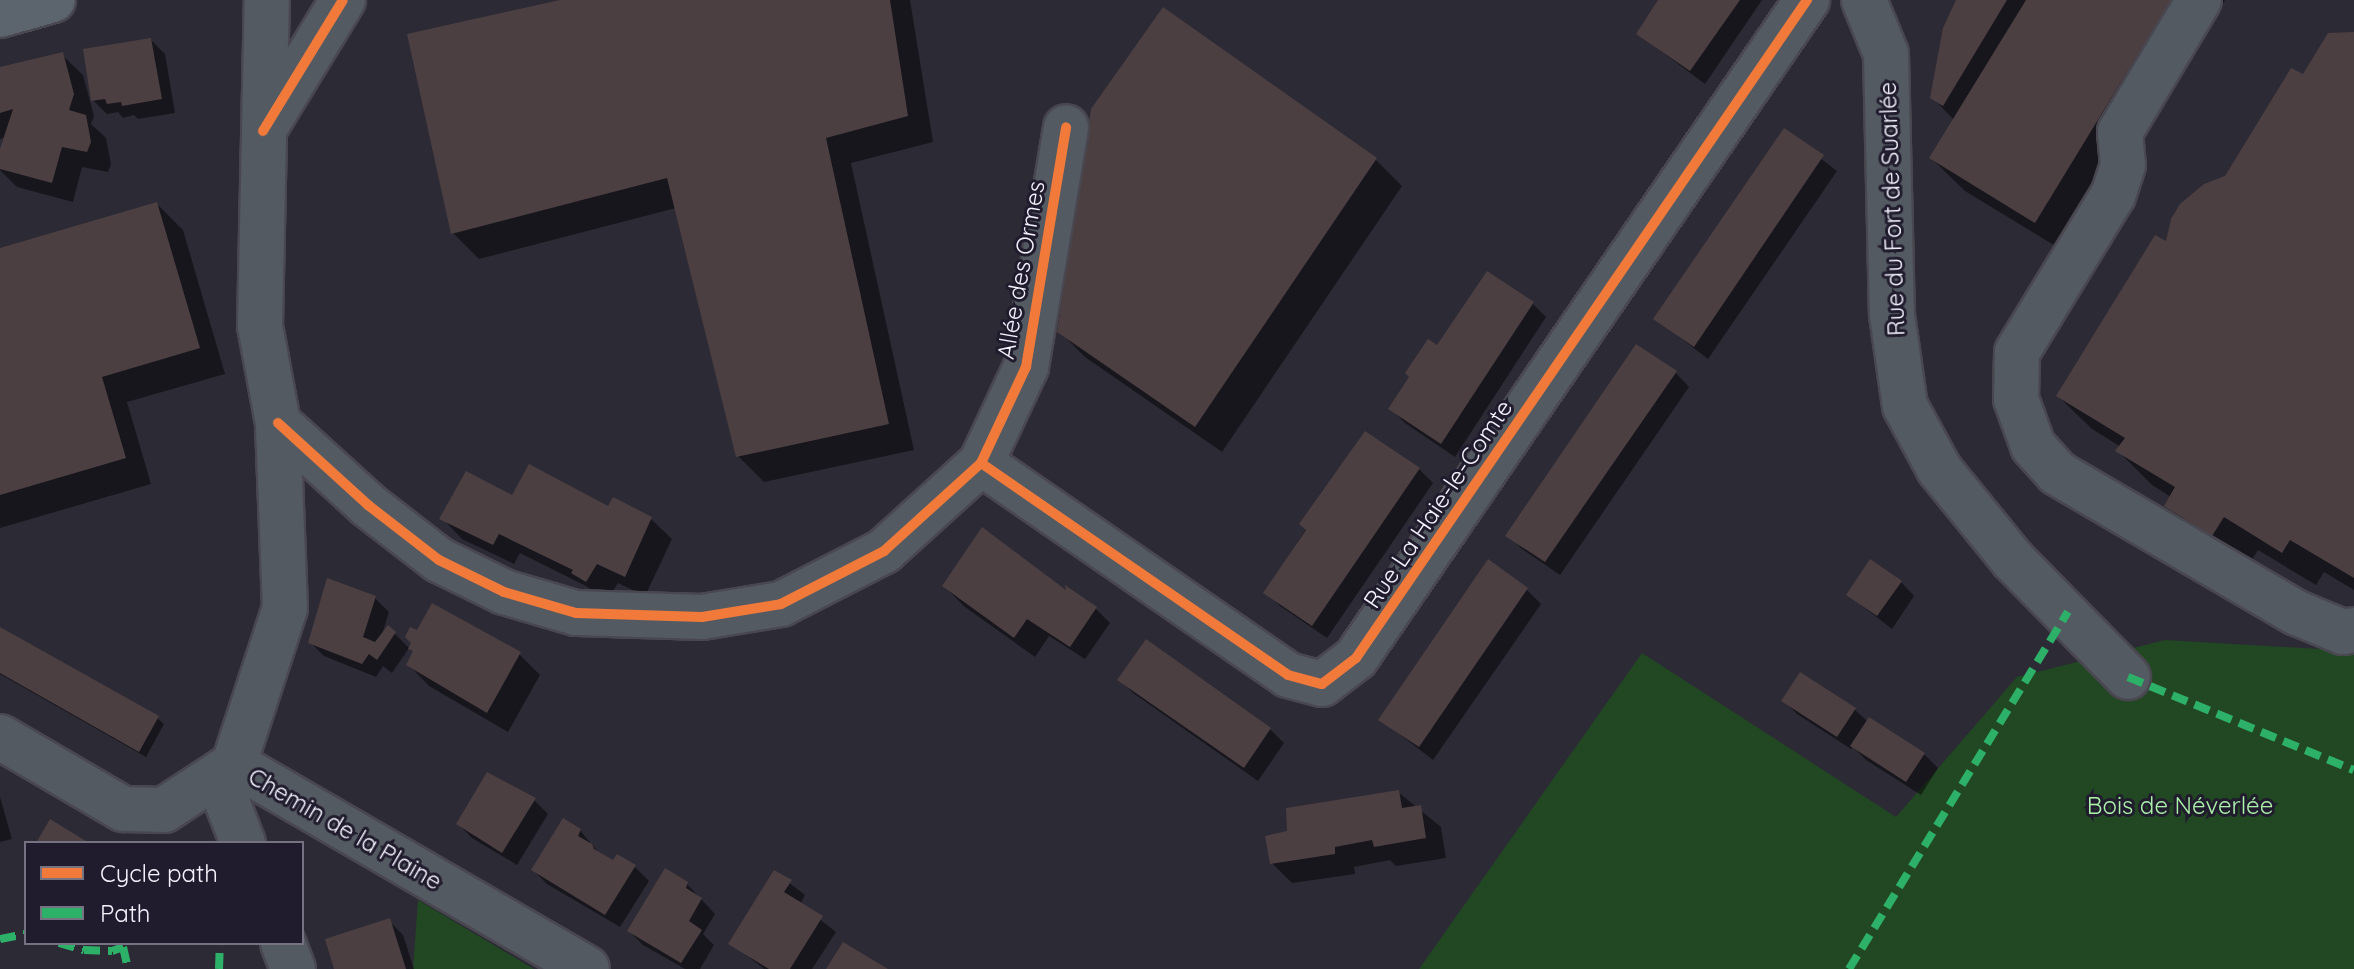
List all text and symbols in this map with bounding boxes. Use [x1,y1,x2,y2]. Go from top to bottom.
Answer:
street label: Rue du Fort de Suarlée [1873,81,1911,337]
street label: Allée des Ormes [991,179,1051,361]
street label: Rue La Haie-le-Comte [1358,394,1518,614]
street label: Chemin de la Plaine [243,762,447,896]
park label: Bois de Néverlée [2087,792,2273,820]
legend [24,841,304,945]
text: Cycle path [100,858,218,888]
text: Path [100,898,151,928]

